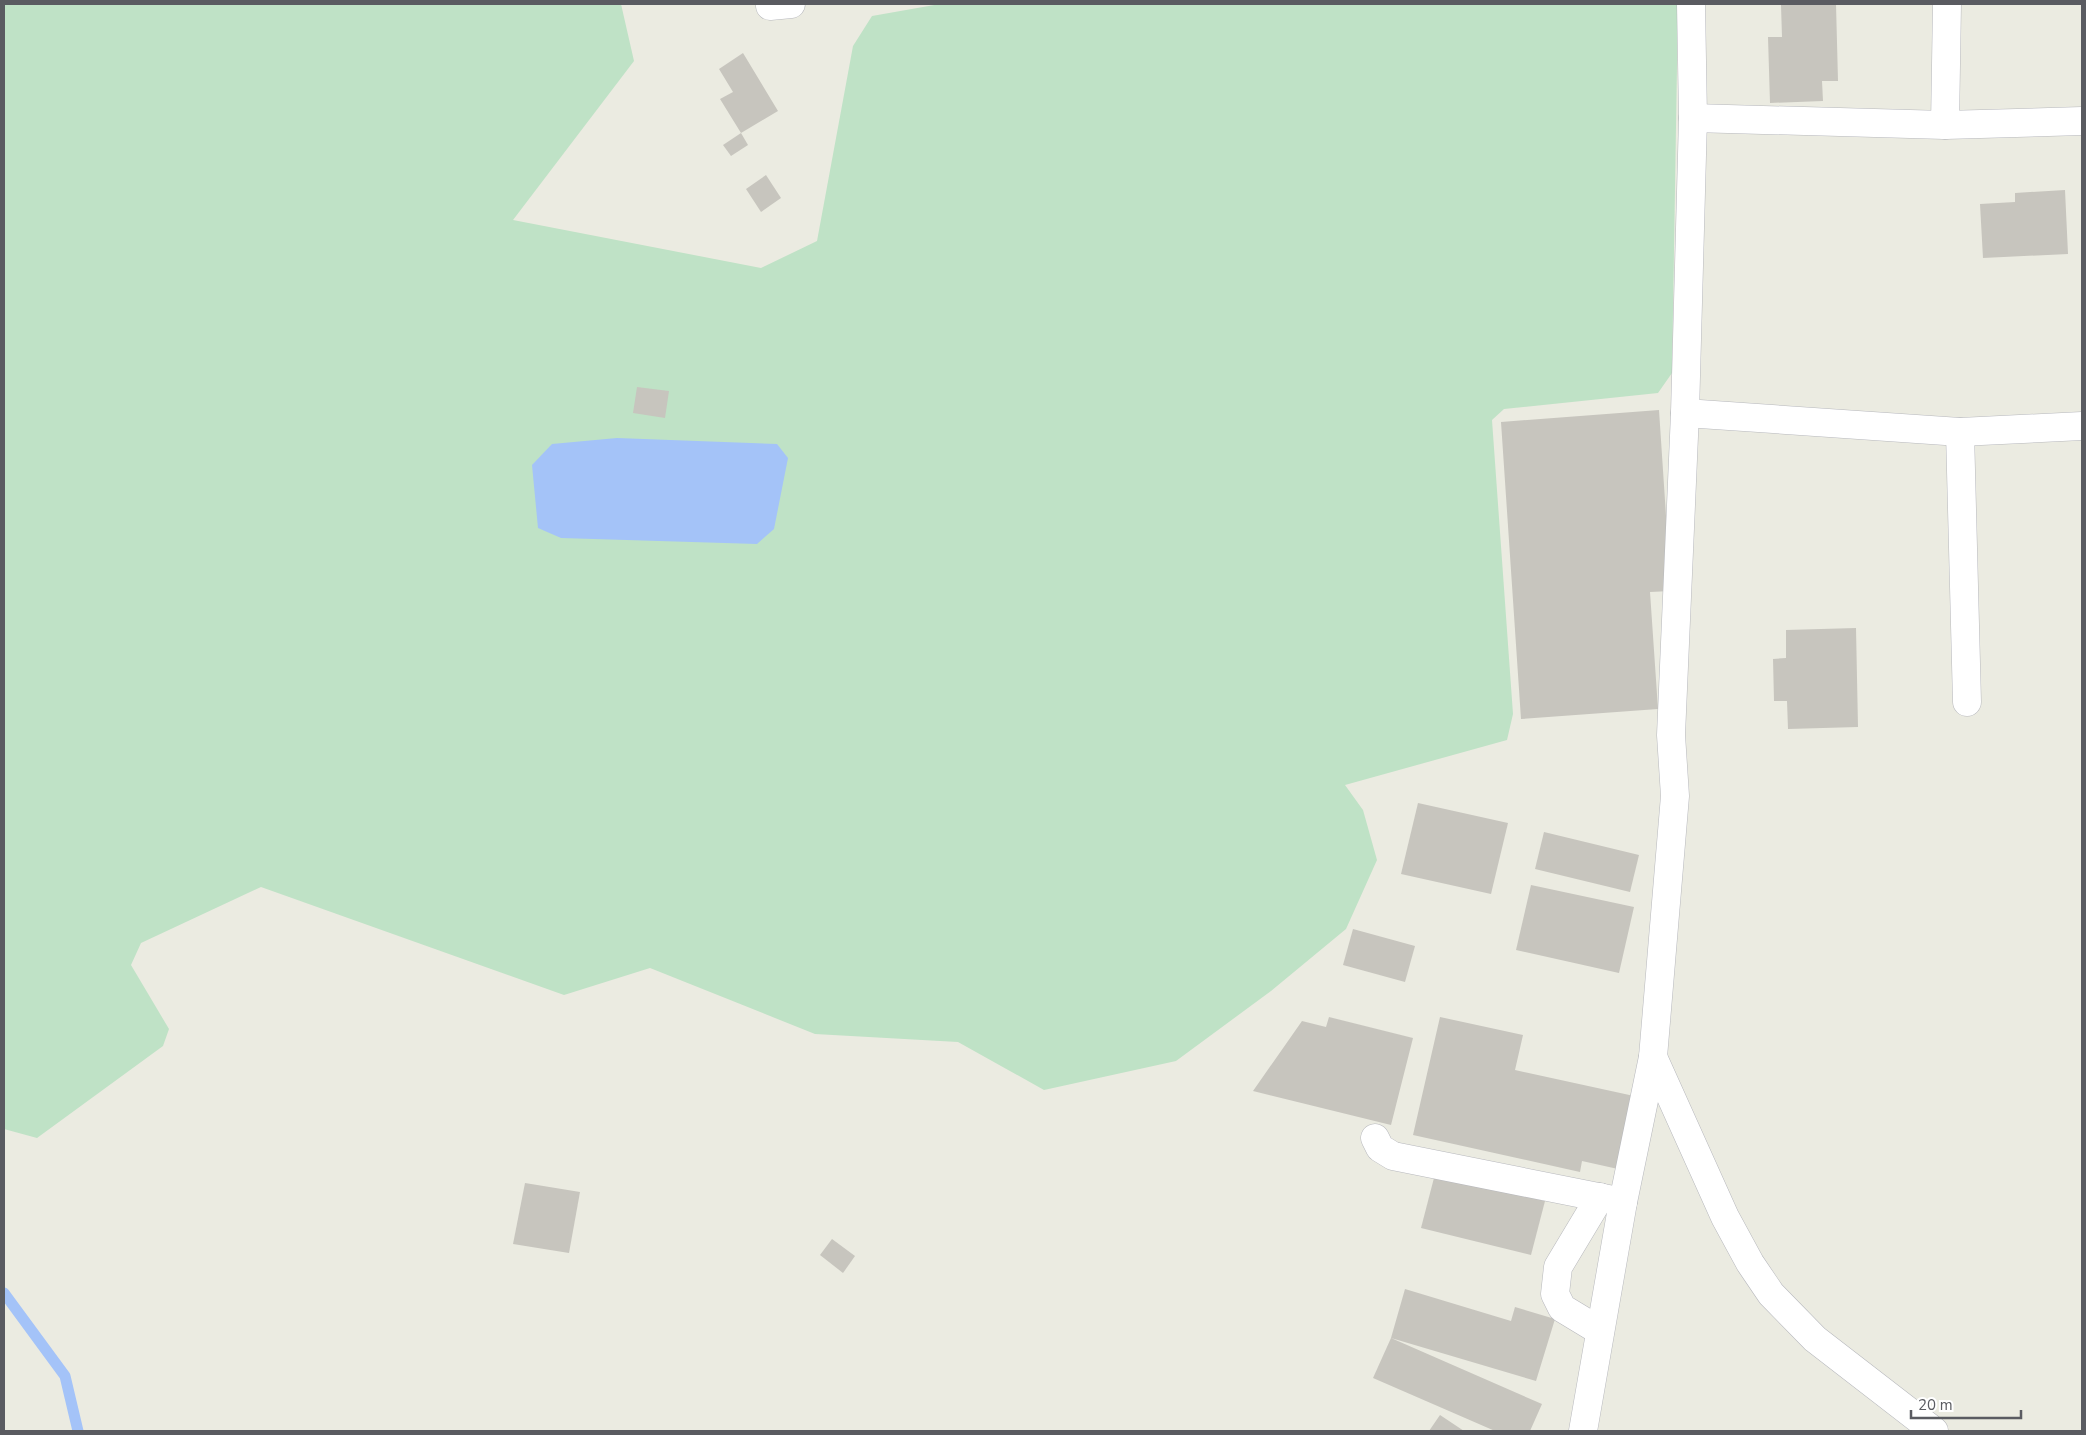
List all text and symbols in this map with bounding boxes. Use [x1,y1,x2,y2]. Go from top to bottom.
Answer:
scale bar [1911,1388,2021,1420]
text: 20 m [1918,1395,1953,1415]

